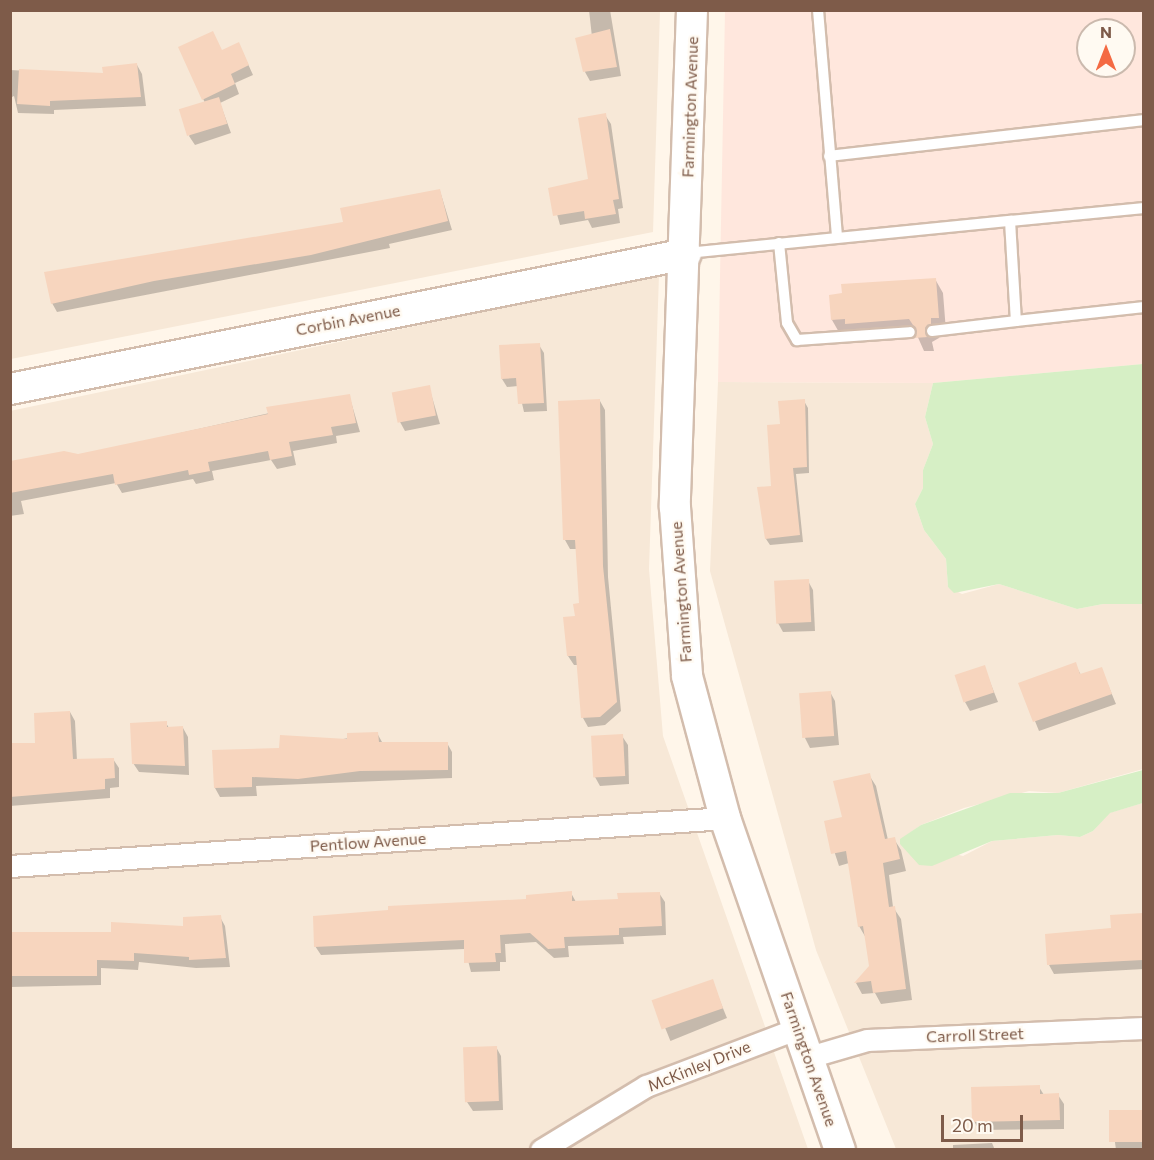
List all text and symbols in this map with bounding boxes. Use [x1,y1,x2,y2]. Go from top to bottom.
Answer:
north arrow [1076,18,1136,78]
text: N [1100,22,1112,41]
street label: Farmington Avenue [678,36,702,178]
street label: Corbin Avenue [294,300,402,340]
street label: Farmington Avenue [667,521,695,663]
street label: Pentlow Avenue [309,828,427,856]
street label: Farmington Avenue [777,989,841,1129]
street label: Carroll Street [926,1024,1024,1046]
street label: McKinley Drive [645,1037,753,1095]
scale bar [944,1103,1026,1141]
text: 20 m [952,1114,993,1136]

